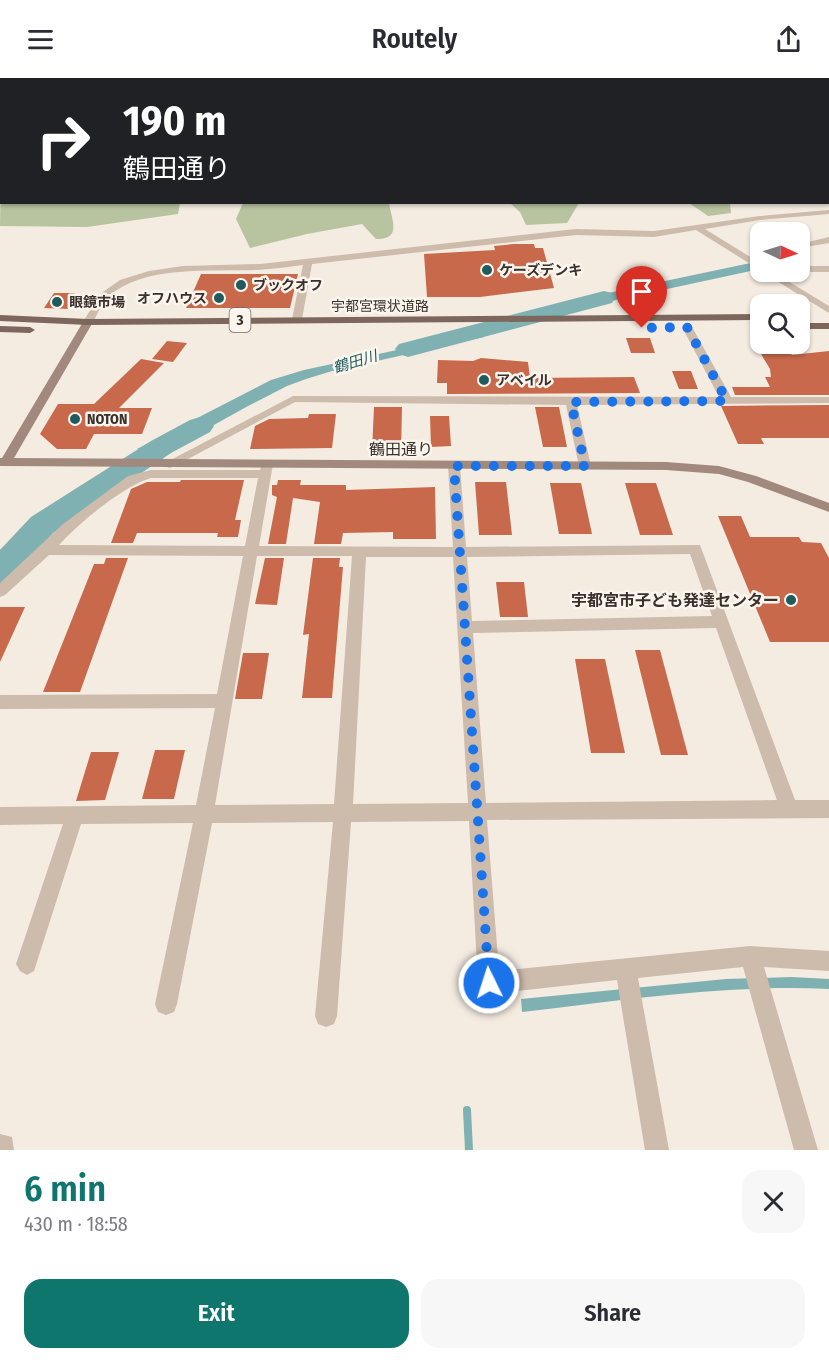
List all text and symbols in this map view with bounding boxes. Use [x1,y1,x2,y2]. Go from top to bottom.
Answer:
icon: menu [24,23,57,56]
text: Routely [372,23,457,55]
icon: share [772,23,805,56]
text: 190 m [123,96,226,146]
icon: right [24,102,102,180]
text: 鶴田通り [123,153,231,185]
north arrow [750,222,810,282]
map controls [750,222,810,354]
place label: ケーズデンキ [499,262,582,279]
marker: ケーズデンキ [480,263,494,277]
pin [616,266,667,328]
icon: arrive [625,275,658,308]
place label: ブックオフ [253,277,323,294]
marker: ブックオフ [234,278,248,292]
place label: オフハウス [137,290,207,307]
marker: オフハウス [212,291,226,305]
place label: 眼鏡市場 [69,294,125,311]
button: search [750,294,810,354]
marker: 眼鏡市場 [50,295,64,309]
street label: 宇都宮環状道路 [331,298,429,315]
road number: 3 [230,308,250,332]
water label: 鶴田川 [331,346,381,377]
place label: アベイル [496,372,552,389]
marker: アベイル [477,373,491,387]
place label: NOTON [87,411,127,428]
marker: NOTON [68,412,82,426]
street label: 鶴田通り [369,440,433,459]
place label: 宇都宮市子ども発達センター [571,591,779,610]
marker: 宇都宮市子ども発達センター [784,593,798,607]
position arrow [457,951,521,1015]
text: 6 min [24,1167,106,1211]
button: close [742,1170,805,1233]
text: 430 m · 18:58 [24,1212,128,1236]
button: Exit [24,1279,409,1348]
button: Share [421,1279,805,1348]

